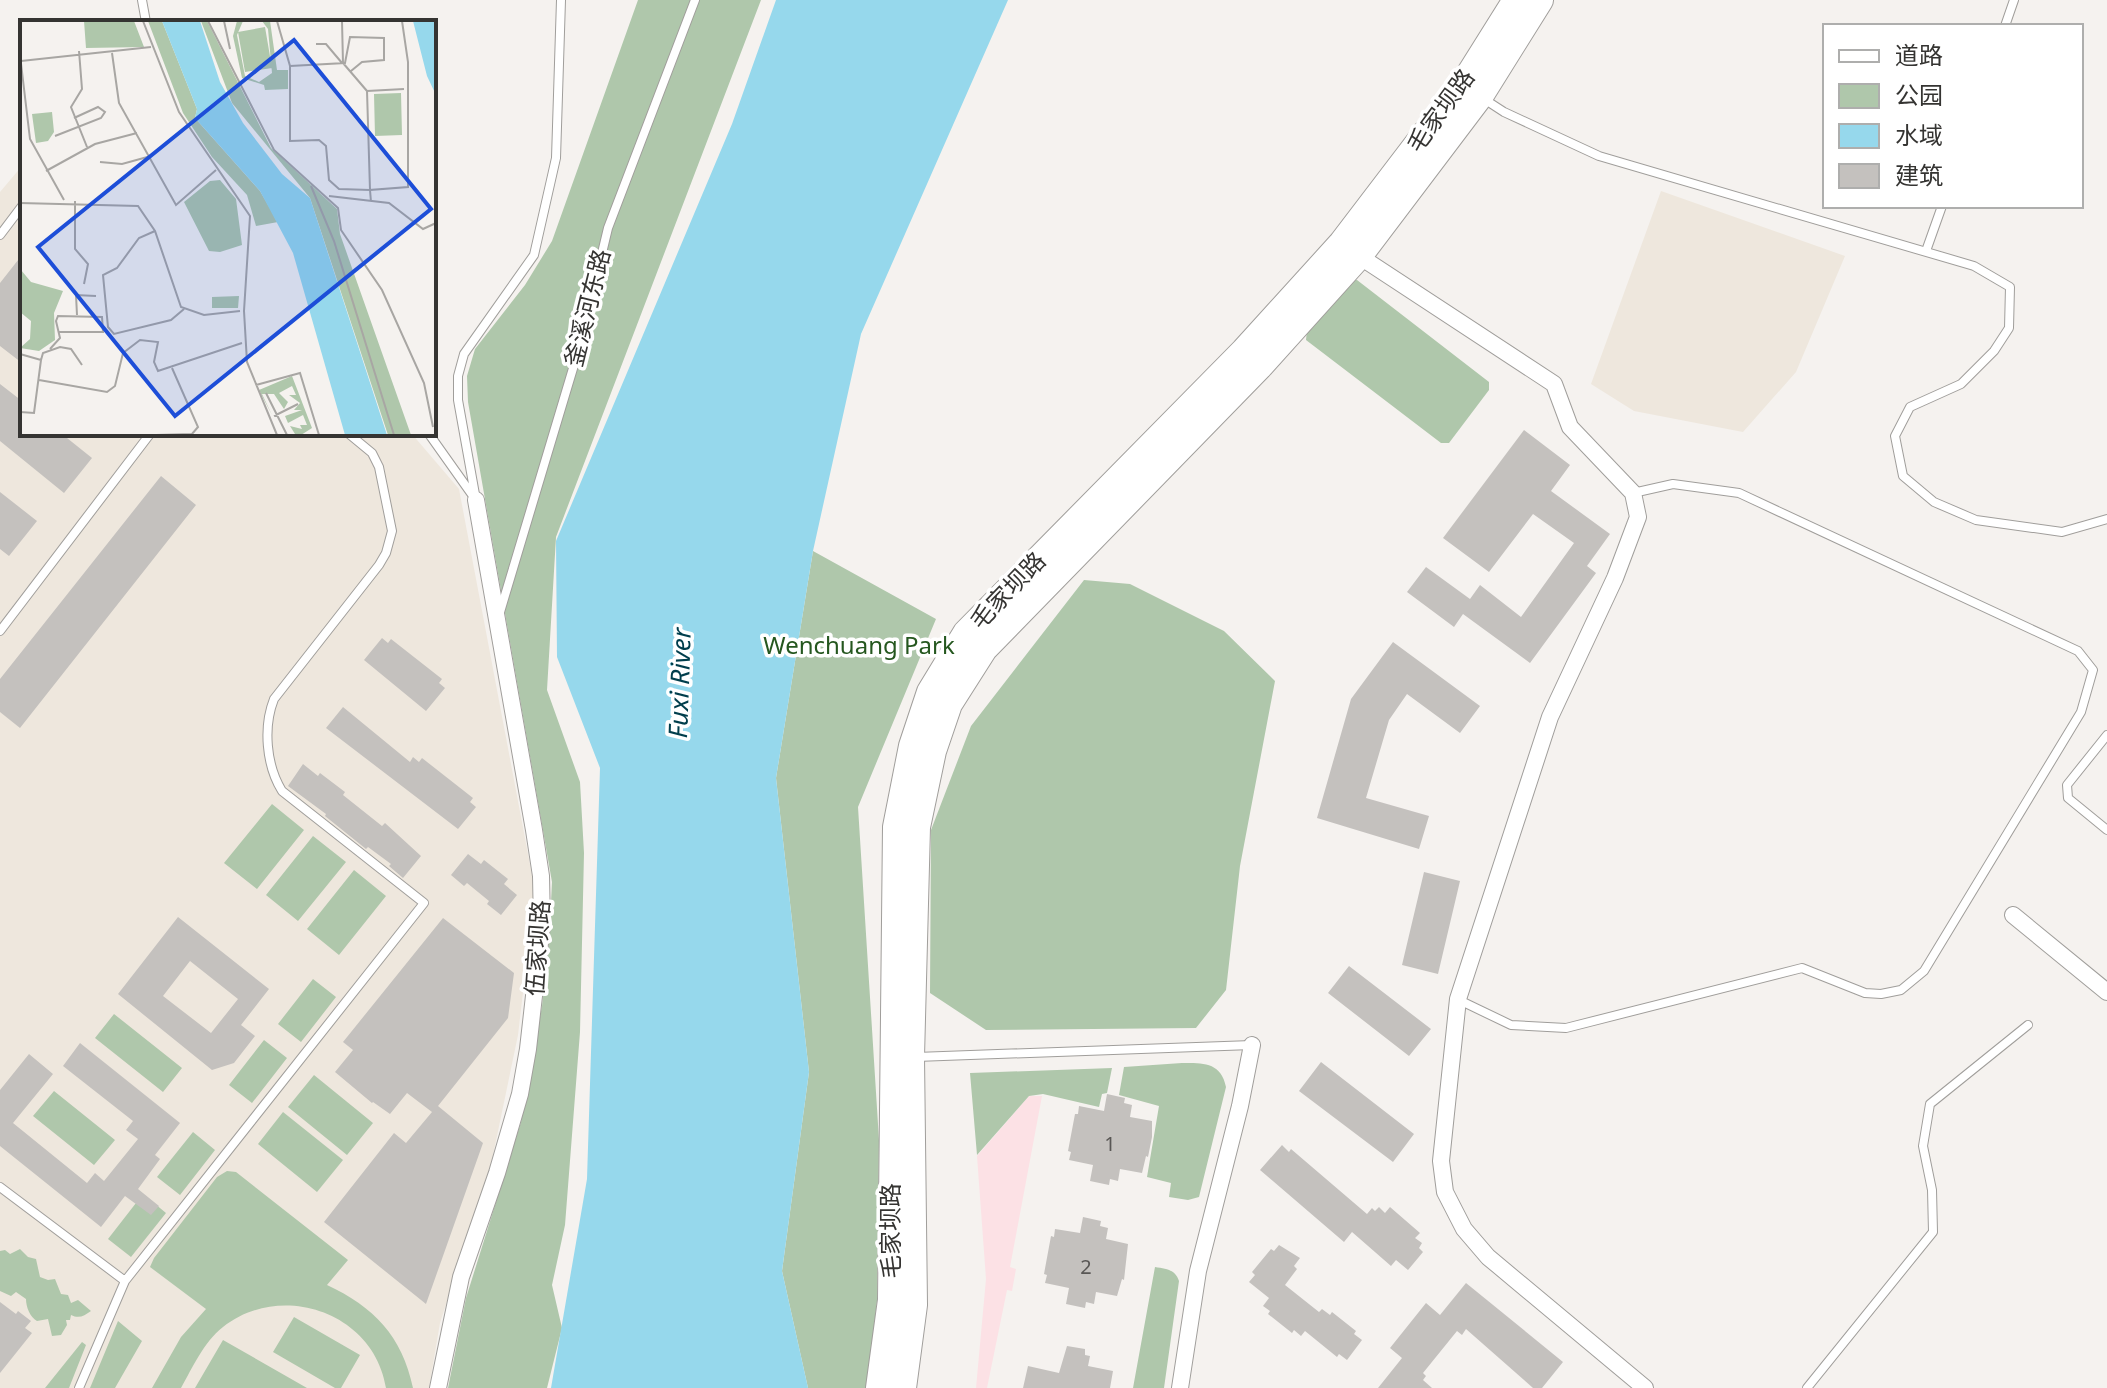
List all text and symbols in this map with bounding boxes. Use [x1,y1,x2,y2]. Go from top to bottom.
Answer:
inset map [20,20,436,436]
legend [1823,24,2083,208]
text: 道路 [1895,38,1943,71]
street label: 毛家坝路 [1398,62,1481,159]
text: 公园 [1895,78,1943,111]
text: 水域 [1895,118,1943,151]
text: 建筑 [1895,158,1943,191]
street label: 釜溪河东路 [556,245,617,370]
street label: 毛家坝路 [962,544,1052,636]
water label: Fuxi River [659,625,699,739]
park label: Wenchuang Park [763,628,955,661]
street label: 伍家坝路 [517,899,556,997]
house number: 1 [1104,1130,1116,1157]
street label: 毛家坝路 [873,1183,906,1279]
house number: 2 [1080,1253,1092,1280]

